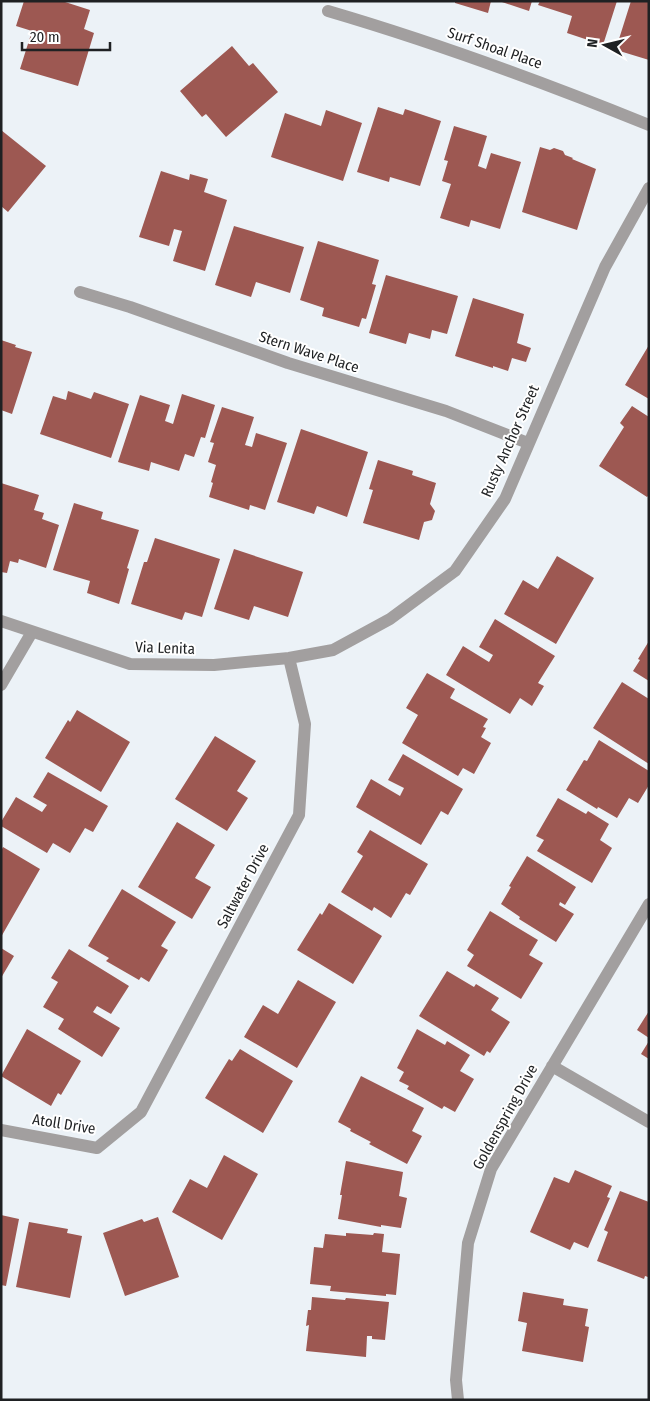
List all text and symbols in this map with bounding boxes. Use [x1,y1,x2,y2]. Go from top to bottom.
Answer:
scale bar [22,20,110,52]
north arrow [580,20,630,70]
street label: Surf Shoal Place [445,23,545,73]
text: 20 m [30,28,60,46]
text: N [584,38,602,49]
street label: Stern Wave Place [257,327,361,377]
street label: Rusty Anchor Street [477,382,543,500]
street label: Via Lenita [135,638,195,658]
street label: Saltwater Drive [213,841,273,931]
street label: Goldenspring Drive [469,1061,541,1173]
street label: Atoll Drive [31,1110,97,1138]

